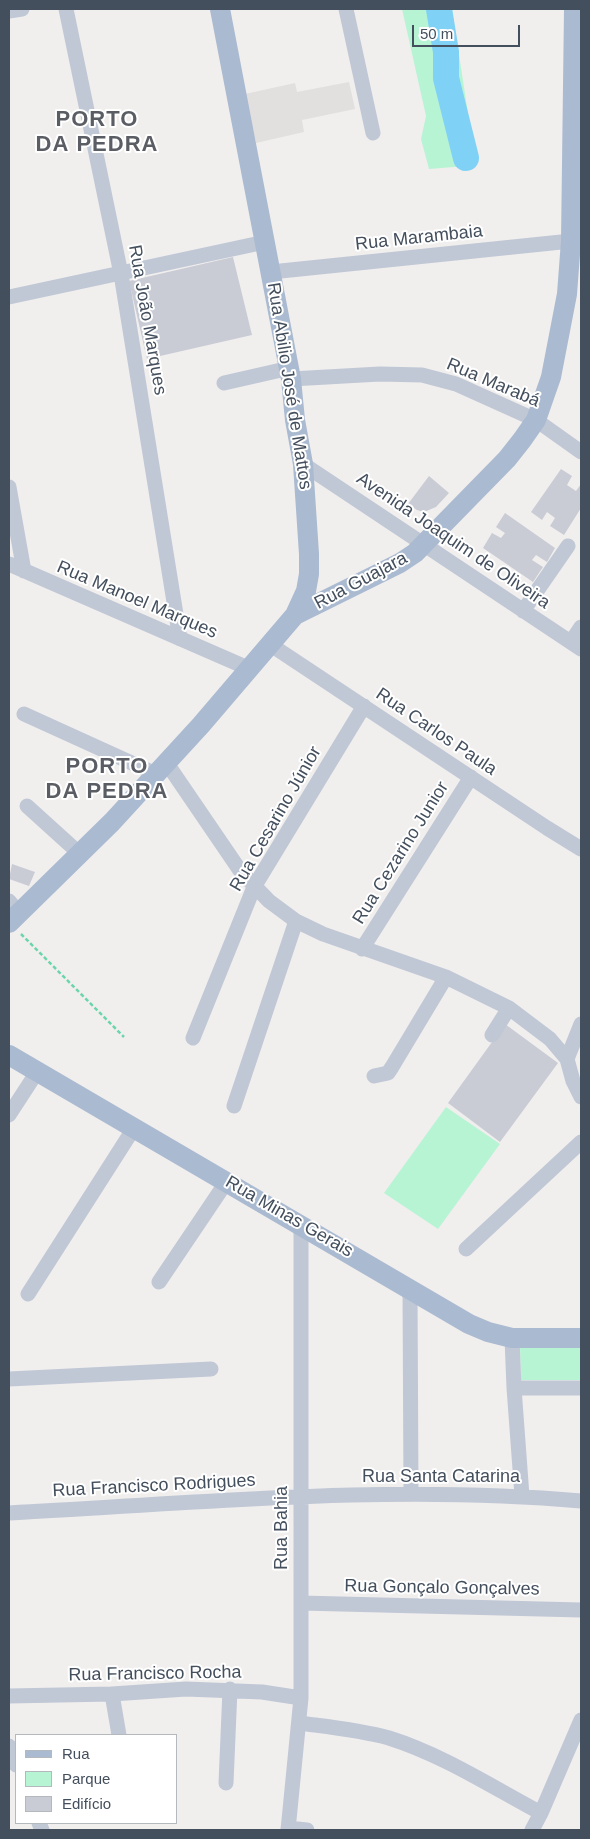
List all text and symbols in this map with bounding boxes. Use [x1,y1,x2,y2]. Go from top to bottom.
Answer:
scale bar [415,15,522,47]
text: 50 m [420,25,453,42]
district label: PORTO DA PEDRA [35,107,159,158]
street label: Rua Marambaia [354,221,484,255]
street label: Rua João Marques [123,243,171,397]
street label: Rua Abilio José de Mattos [262,281,316,491]
street label: Rua Marabá [443,354,543,412]
street label: Avenida Joaquim de Oliveira [352,468,554,614]
street label: Rua Guajara [311,548,411,614]
street label: Rua Manoel Marques [54,556,220,644]
street label: Rua Carlos Paula [371,684,501,780]
street label: Rua Cesarino Júnior [226,743,326,895]
district label: PORTO DA PEDRA [45,754,169,806]
street label: Rua Cezarino Junior [348,778,454,928]
street label: Rua Minas Gerais [221,1172,357,1262]
street label: Rua Santa Catarina [362,1466,520,1488]
street label: Rua Francisco Rodrigues [52,1470,256,1502]
street label: Rua Bahia [271,1486,293,1570]
street label: Rua Gonçalo Gonçalves [344,1575,540,1601]
street label: Rua Francisco Rocha [68,1662,242,1686]
legend [15,1734,178,1824]
text: Rua [62,1745,90,1762]
text: Parque [62,1770,110,1787]
text: Edifício [62,1795,111,1812]

